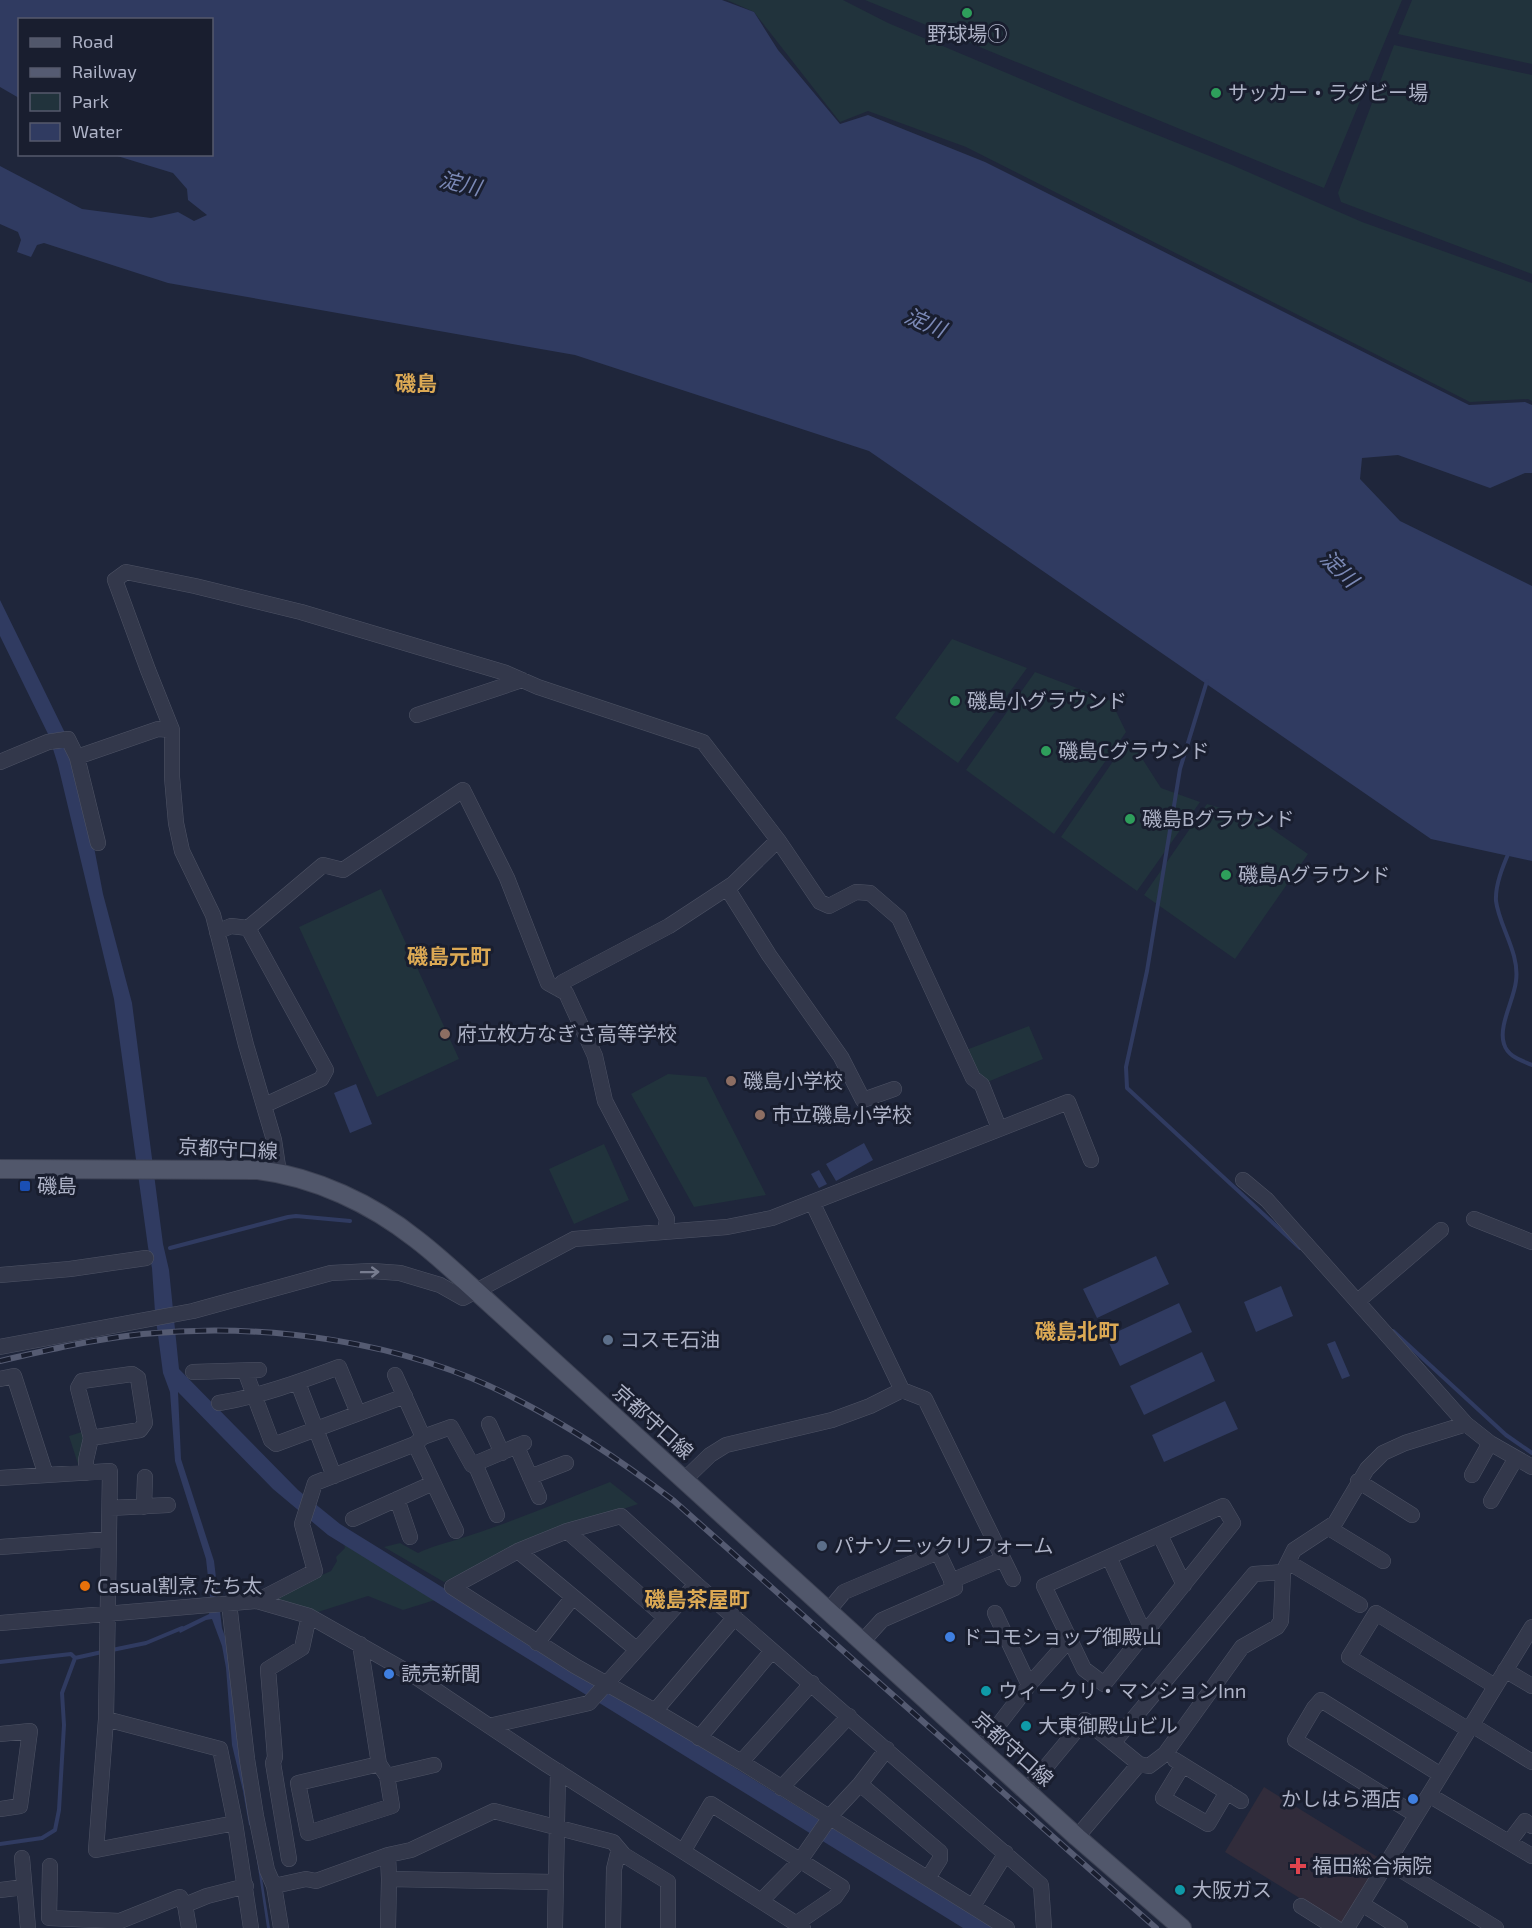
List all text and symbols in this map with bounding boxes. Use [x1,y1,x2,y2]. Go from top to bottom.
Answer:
marker: 野球場① [960,6,974,20]
legend [18,18,213,156]
place label: 野球場① [927,21,1007,45]
text: Road [72,30,113,52]
text: Railway [72,60,137,82]
place label: サッカー・ラグビー場 [1228,80,1428,104]
marker: サッカー・ラグビー場 [1209,86,1223,100]
text: Park [72,90,109,112]
text: Water [72,120,122,142]
water label: 淀川 [437,166,486,200]
water label: 淀川 [901,302,952,342]
district label: 磯島 [395,370,437,395]
water label: 淀川 [1316,544,1365,593]
place label: 磯島小グラウンド [967,688,1127,712]
marker: 磯島小グラウンド [948,694,962,708]
place label: 磯島Cグラウンド [1058,738,1209,762]
marker: 磯島Cグラウンド [1039,744,1053,758]
place label: 磯島Bグラウンド [1142,806,1294,830]
marker: 磯島Bグラウンド [1123,812,1137,826]
place label: 磯島Aグラウンド [1238,862,1390,886]
marker: 磯島Aグラウンド [1219,868,1233,882]
district label: 磯島元町 [407,943,491,968]
place label: 府立枚方なぎさ高等学校 [457,1021,677,1045]
marker: 府立枚方なぎさ高等学校 [438,1027,452,1041]
place label: 磯島小学校 [743,1068,843,1092]
marker: 磯島小学校 [724,1074,738,1088]
place label: 市立磯島小学校 [772,1102,912,1126]
marker: 市立磯島小学校 [753,1108,767,1122]
street label: 京都守口線 [177,1133,279,1163]
place label: 磯島 [37,1173,77,1197]
marker: 磯島 [18,1179,32,1193]
one-way arrow [359,1266,379,1277]
district label: 磯島北町 [1035,1318,1119,1343]
place label: コスモ石油 [620,1327,720,1351]
marker: コスモ石油 [601,1333,615,1347]
street label: 京都守口線 [608,1379,699,1464]
place label: パナソニックリフォーム [834,1533,1053,1557]
marker: パナソニックリフォーム [815,1539,829,1553]
place label: Casual割烹 たち太 [97,1573,262,1597]
marker: Casual割烹 たち太 [78,1579,92,1593]
district label: 磯島茶屋町 [645,1586,750,1611]
place label: ドコモショップ御殿山 [962,1624,1162,1648]
marker: ドコモショップ御殿山 [943,1630,957,1644]
place label: 読売新聞 [401,1661,481,1685]
marker: 読売新聞 [382,1667,396,1681]
place label: ウィークリ・マンションInn [998,1678,1246,1702]
marker: ウィークリ・マンションInn [979,1684,993,1698]
street label: 京都守口線 [968,1706,1059,1791]
place label: 大東御殿山ビル [1038,1713,1178,1737]
marker: 大東御殿山ビル [1019,1719,1033,1733]
place label: かしはら酒店 [1281,1786,1401,1810]
marker: かしはら酒店 [1406,1792,1420,1806]
place label: 福田総合病院 [1312,1853,1432,1877]
marker: 福田総合病院 [1289,1857,1307,1875]
place label: 大阪ガス [1192,1877,1272,1901]
marker: 大阪ガス [1173,1883,1187,1897]

